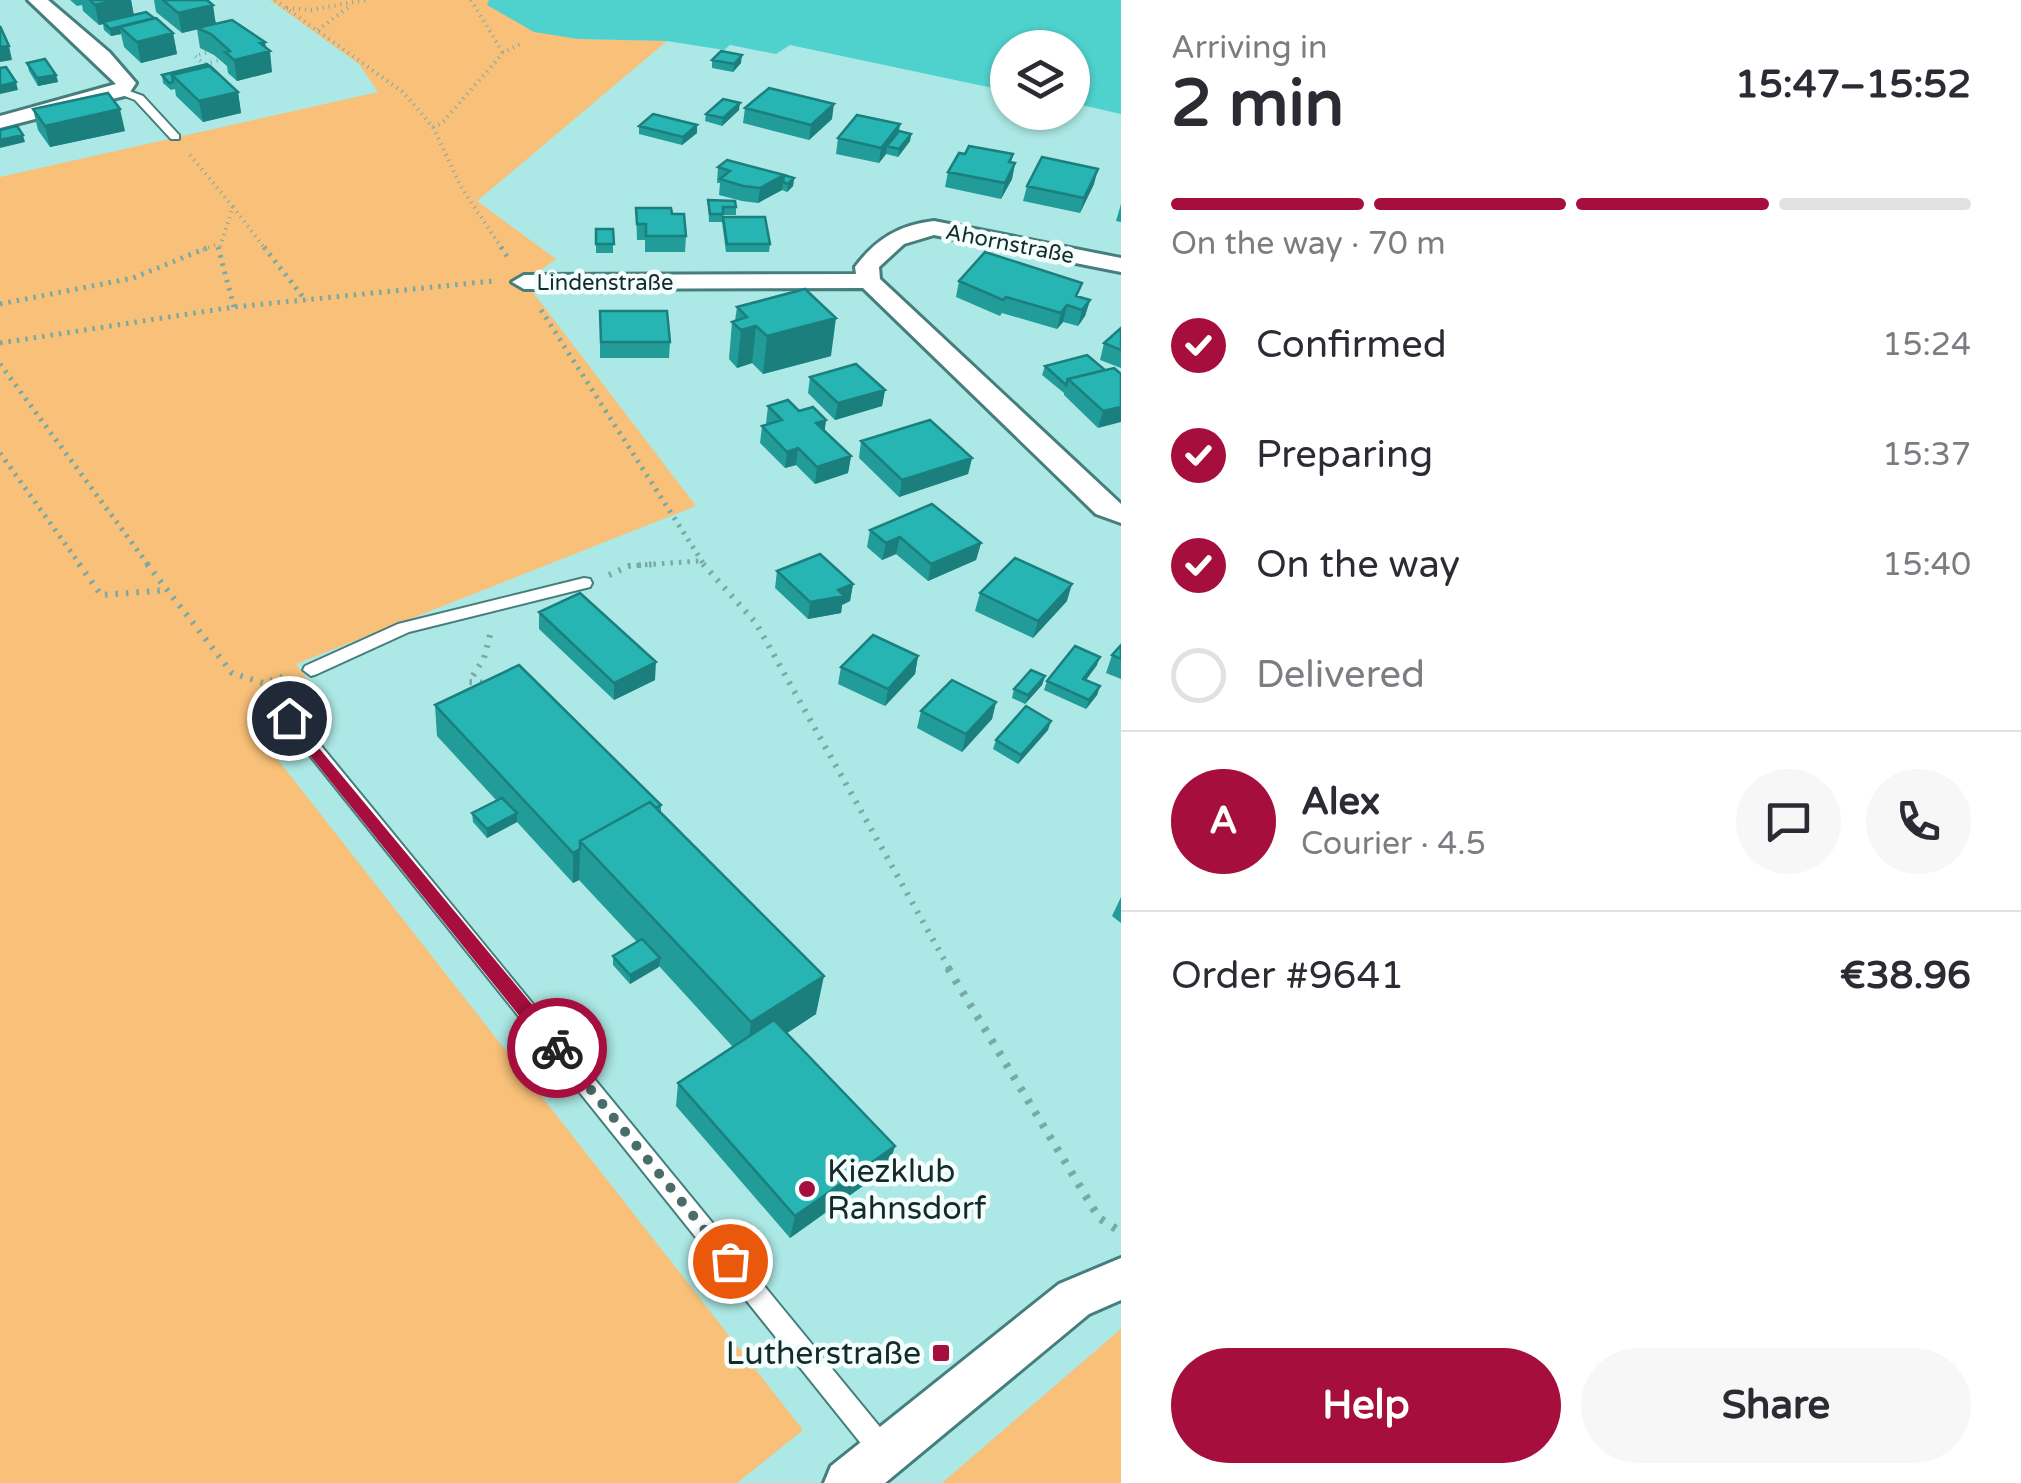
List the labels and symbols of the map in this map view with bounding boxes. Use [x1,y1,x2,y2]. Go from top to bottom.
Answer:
street label: Ahornstraße [943,219,1076,269]
street label: Lindenstraße [537,270,673,296]
pin [247,676,332,761]
courier [507,998,607,1098]
place label: Kiezklub Rahnsdorf [827,1153,987,1228]
marker: Kiezklub Rahnsdorf [796,1178,818,1200]
pin [688,1219,773,1304]
place label: Lutherstraße [726,1335,921,1373]
marker: Lutherstraße [930,1342,952,1364]

